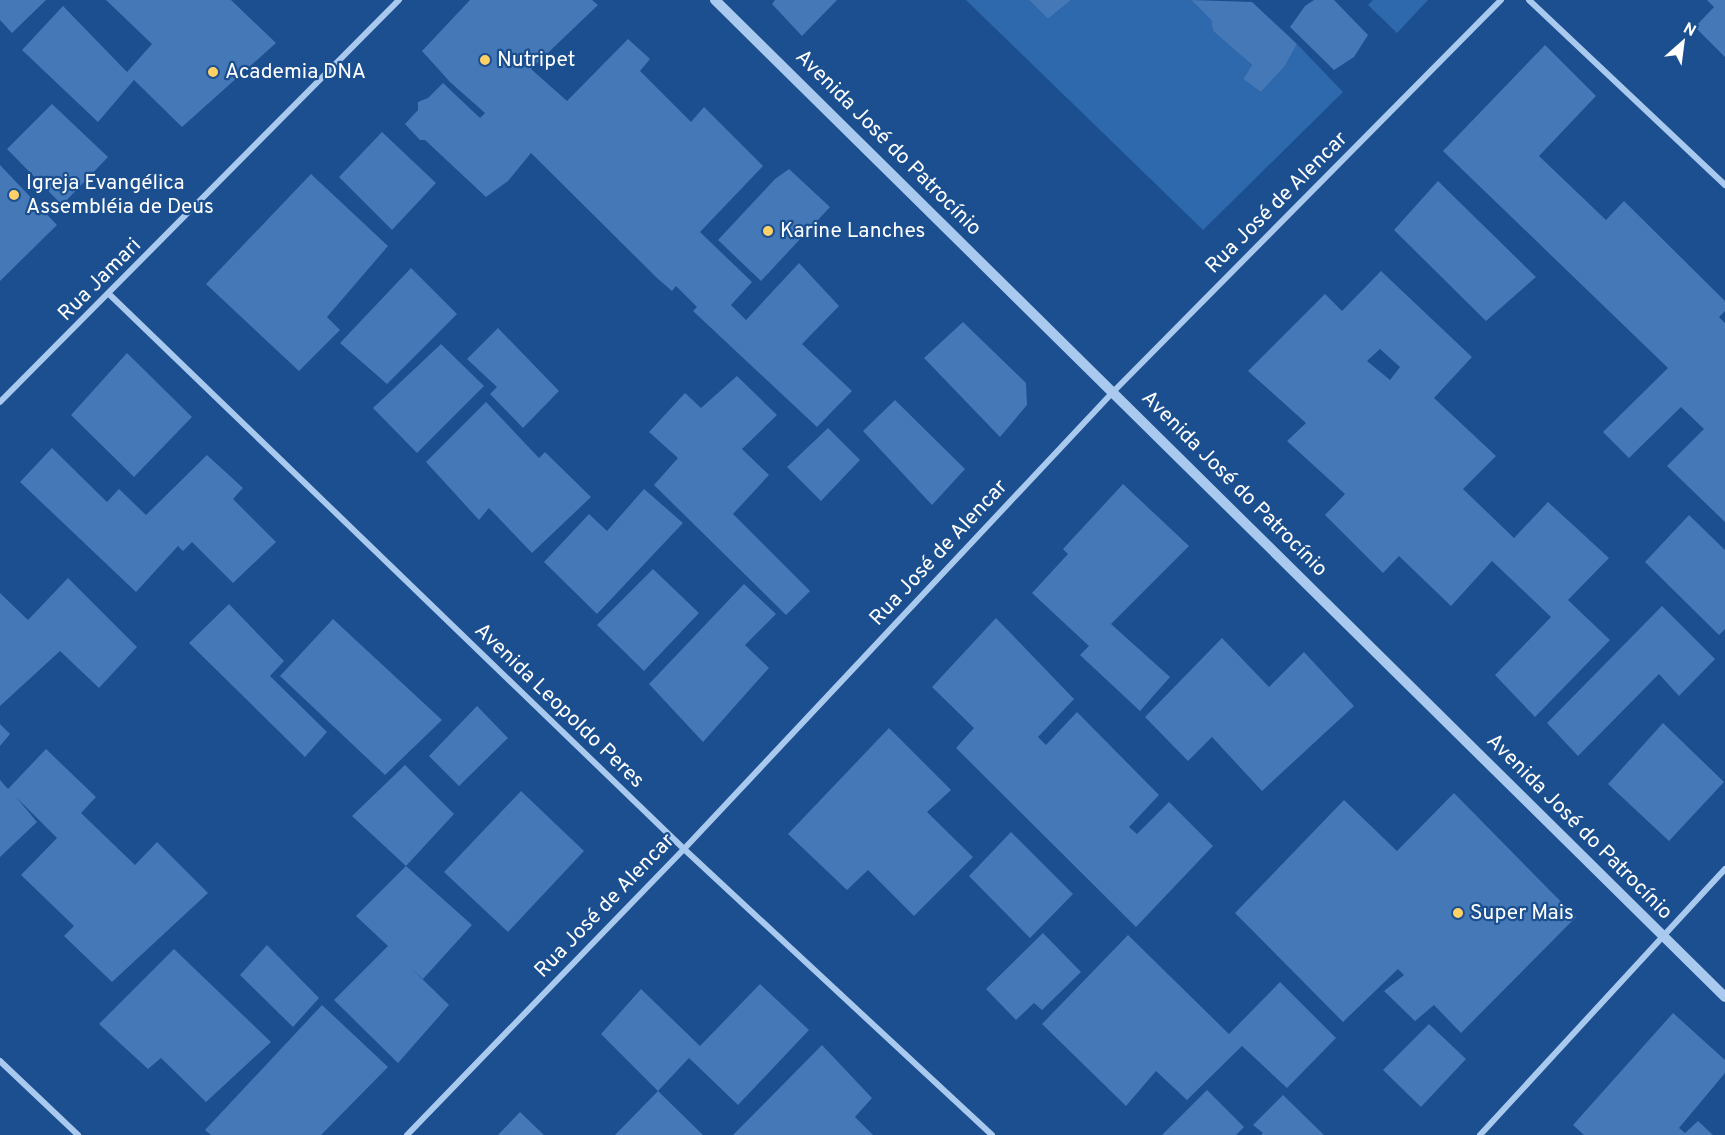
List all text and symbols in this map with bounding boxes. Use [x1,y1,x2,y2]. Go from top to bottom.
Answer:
north arrow [1653,12,1713,72]
text: N [1679,19,1699,42]
street label: Avenida José do Patrocínio [789,44,987,242]
place label: Nutripet [497,47,575,74]
marker: Nutripet [478,53,492,67]
place label: Academia DNA [225,59,366,86]
marker: Academia DNA [206,65,220,79]
street label: Rua José de Alencar [1200,126,1354,280]
place label: Igreja Evangélica Assembléia de Deus [26,170,214,221]
marker: Igreja Evangélica Assembléia de Deus [7,188,21,202]
place label: Karine Lanches [780,218,925,245]
marker: Karine Lanches [761,224,775,238]
street label: Rua Jamari [53,233,147,327]
street label: Avenida José do Patrocínio [1135,385,1333,583]
street label: Rua José de Alencar [864,474,1014,632]
street label: Avenida Leopoldo Peres [468,618,650,794]
street label: Avenida José do Patrocínio [1480,728,1678,926]
street label: Rua José de Alencar [529,828,681,984]
place label: Super Mais [1470,900,1574,927]
marker: Super Mais [1451,906,1465,920]

